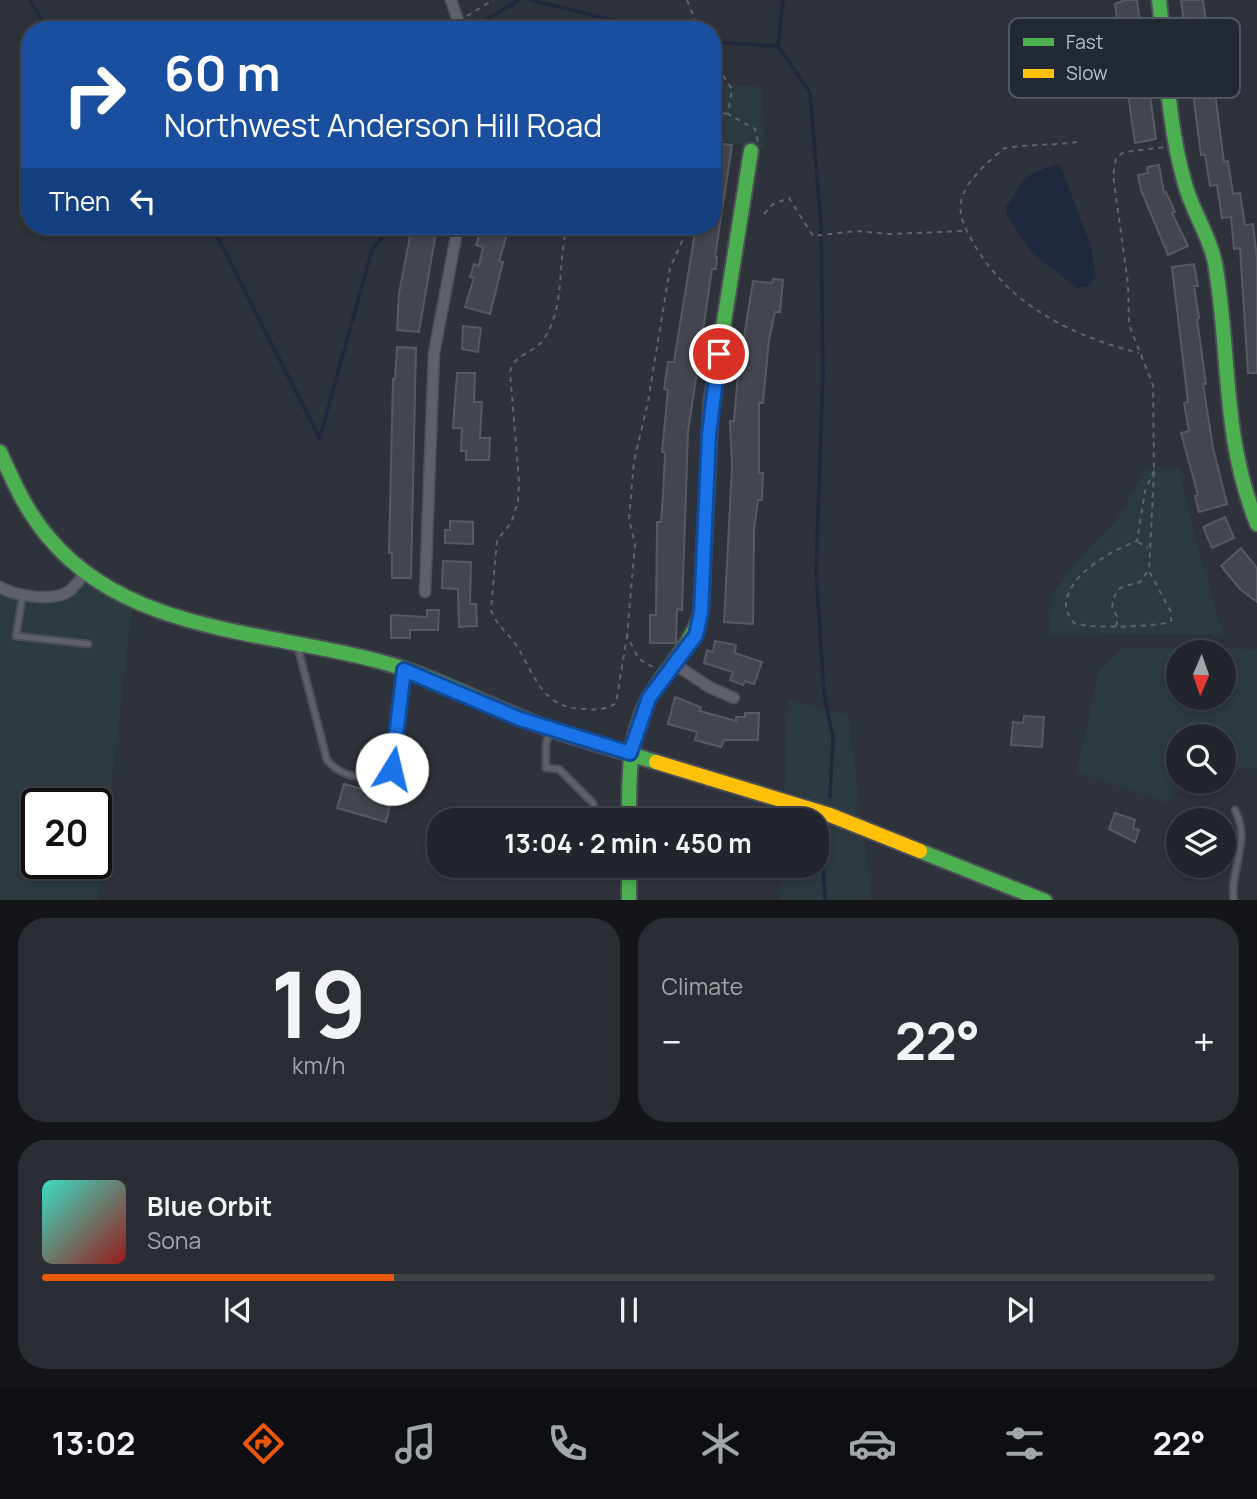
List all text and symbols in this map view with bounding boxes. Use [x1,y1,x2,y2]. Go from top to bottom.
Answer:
legend [1009,18,1240,98]
text: Fast [1066,29,1103,55]
text: 60 m [164,39,281,106]
icon: right [49,49,140,140]
text: Slow [1066,60,1108,86]
text: Northwest Anderson Hill Road [164,103,602,147]
icon: left [124,182,162,220]
text: Then [49,183,110,219]
pin [689,324,749,384]
icon: arrive [700,335,738,373]
north arrow [1166,640,1236,710]
map controls [1166,640,1236,878]
button: search [1166,724,1236,794]
position arrow [355,732,429,806]
speed limit sign: 20 [21,788,112,879]
button: layers [1166,808,1236,878]
text: 13:04 · 2 min · 450 m [504,825,752,861]
text: 19 [271,941,367,1065]
text: Climate [662,970,743,1002]
text: 22° [895,1005,980,1076]
text: − [662,1015,682,1067]
text: + [1193,1015,1215,1067]
text: km/h [292,1049,346,1081]
text: Blue Orbit [147,1188,272,1224]
text: Sona [147,1224,201,1256]
icon: previous [219,1291,257,1329]
icon: pause [610,1291,648,1329]
icon: next [1001,1291,1039,1329]
icon: directions [239,1419,288,1468]
icon: music [391,1419,440,1468]
icon: phone [543,1419,592,1468]
icon: climate [696,1419,745,1468]
icon: car [848,1419,897,1468]
icon: filters [1000,1419,1049,1468]
text: 13:02 [52,1421,135,1465]
text: 22° [1153,1421,1205,1465]

